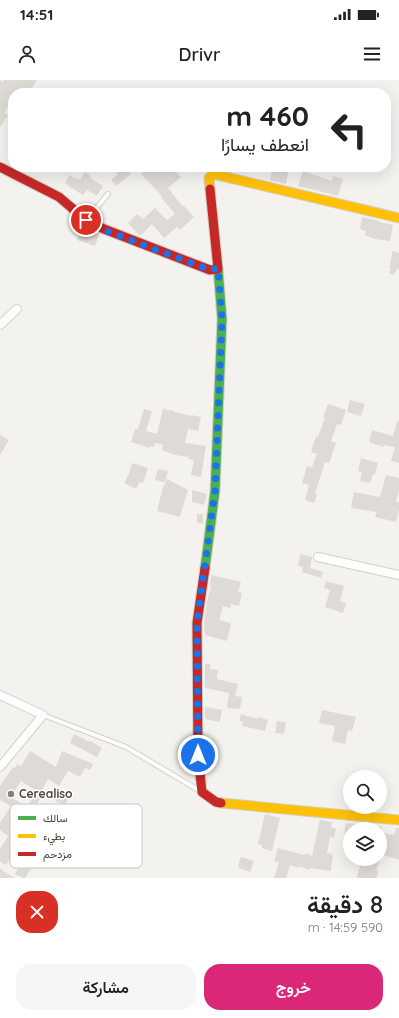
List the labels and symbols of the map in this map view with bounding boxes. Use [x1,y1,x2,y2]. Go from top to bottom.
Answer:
pin [69,203,103,237]
position arrow [177,734,219,776]
place label: Cerealiso [19,786,73,801]
marker: Cerealiso [6,789,16,799]
legend [10,804,142,868]
text: سالك [43,811,68,825]
text: بطيء [43,829,65,846]
text: مزدحم [43,847,72,862]

